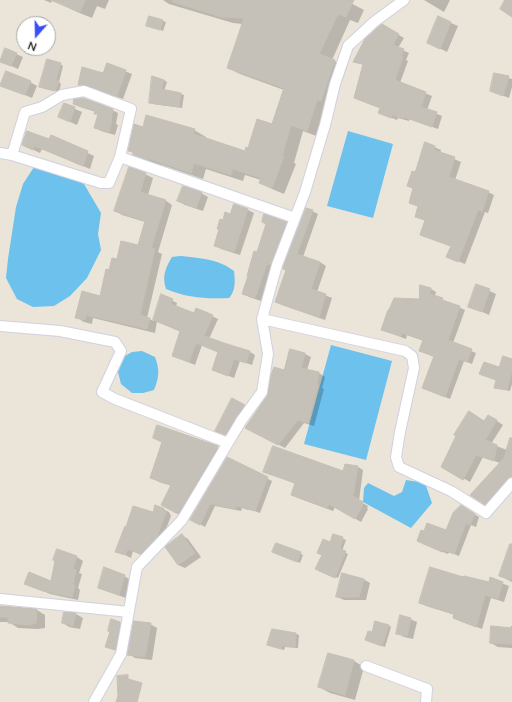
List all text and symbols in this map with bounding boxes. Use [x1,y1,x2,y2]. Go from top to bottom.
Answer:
north arrow [16,16,56,56]
text: N [26,39,38,54]

